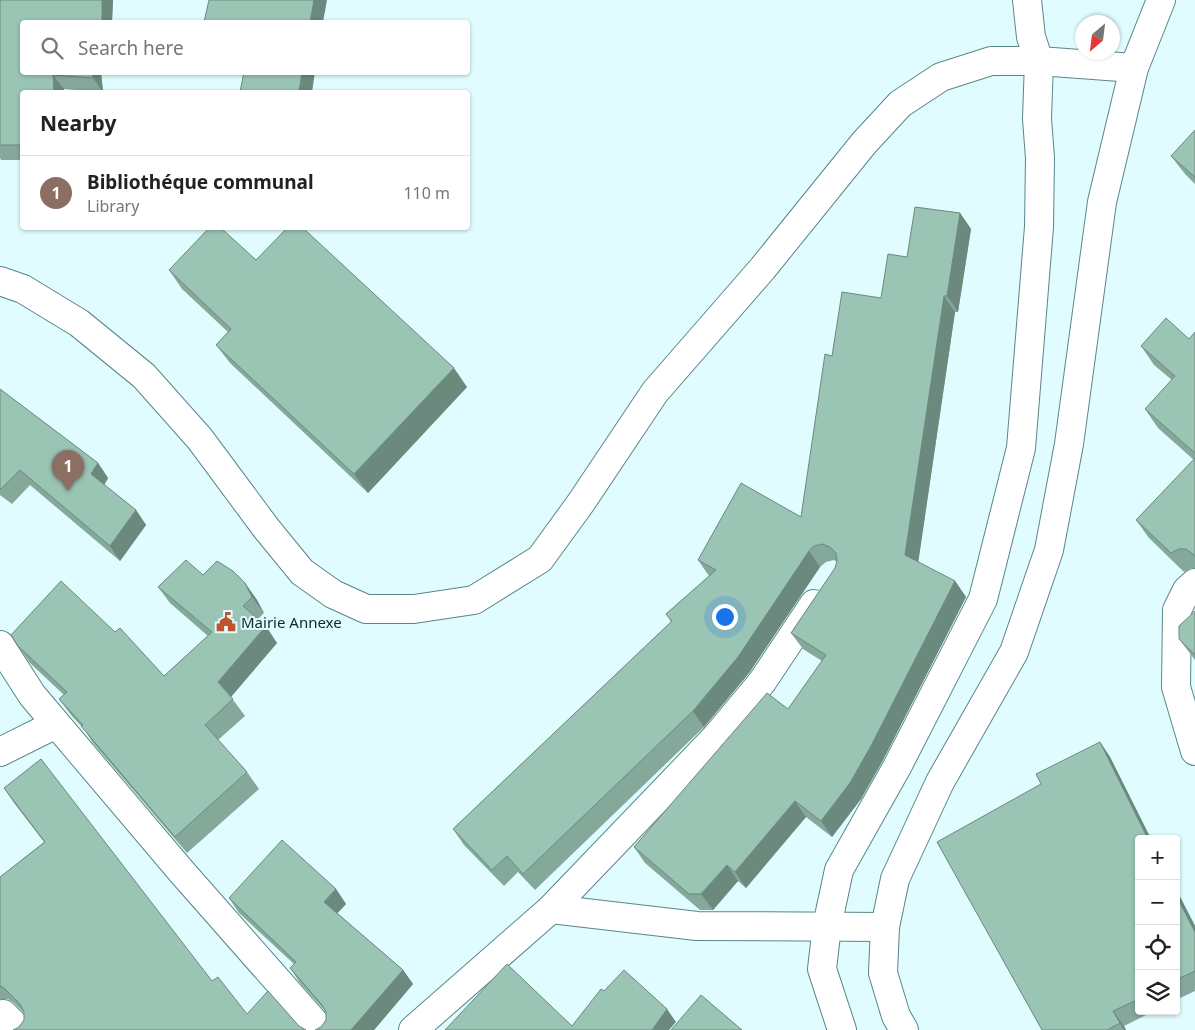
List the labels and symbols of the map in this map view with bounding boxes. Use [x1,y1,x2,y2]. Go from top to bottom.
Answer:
north arrow [1075,15,1120,60]
pin: 1 [52,450,84,491]
your location [712,604,738,630]
public building icon: Mairie Annexe [215,611,237,633]
place label: Mairie Annexe [241,612,342,632]

